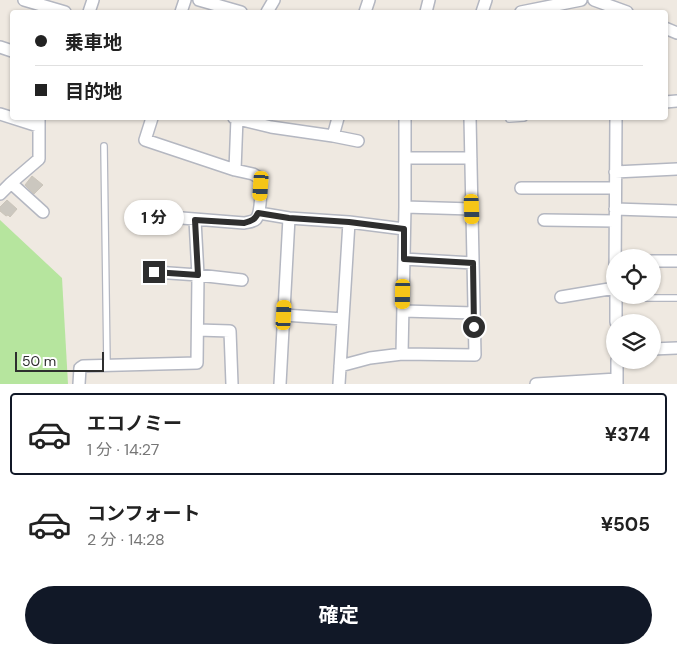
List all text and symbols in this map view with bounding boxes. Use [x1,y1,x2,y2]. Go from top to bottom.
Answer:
text: 乗車地 [65,30,122,55]
text: 目的地 [65,79,122,104]
car [252,171,269,201]
car [463,194,480,224]
callout: 1 分 [124,200,184,234]
text: 1 分 [141,207,167,228]
map controls [606,249,661,369]
button: locate [606,249,661,304]
route end [143,261,165,283]
car [395,279,410,309]
car [275,300,292,330]
button: layers [606,314,661,369]
route start [463,316,485,338]
scale bar [15,349,104,372]
text: 50 m [22,352,56,370]
text: エコノミー [87,411,182,436]
icon: car [27,412,72,457]
text: ¥374 [605,422,650,447]
text: 1 分 · 14:27 [87,439,159,460]
text: コンフォート [87,501,200,526]
icon: car [27,502,72,547]
text: ¥505 [601,512,650,537]
text: 2 分 · 14:28 [87,529,165,550]
button: 確定 [25,586,652,644]

